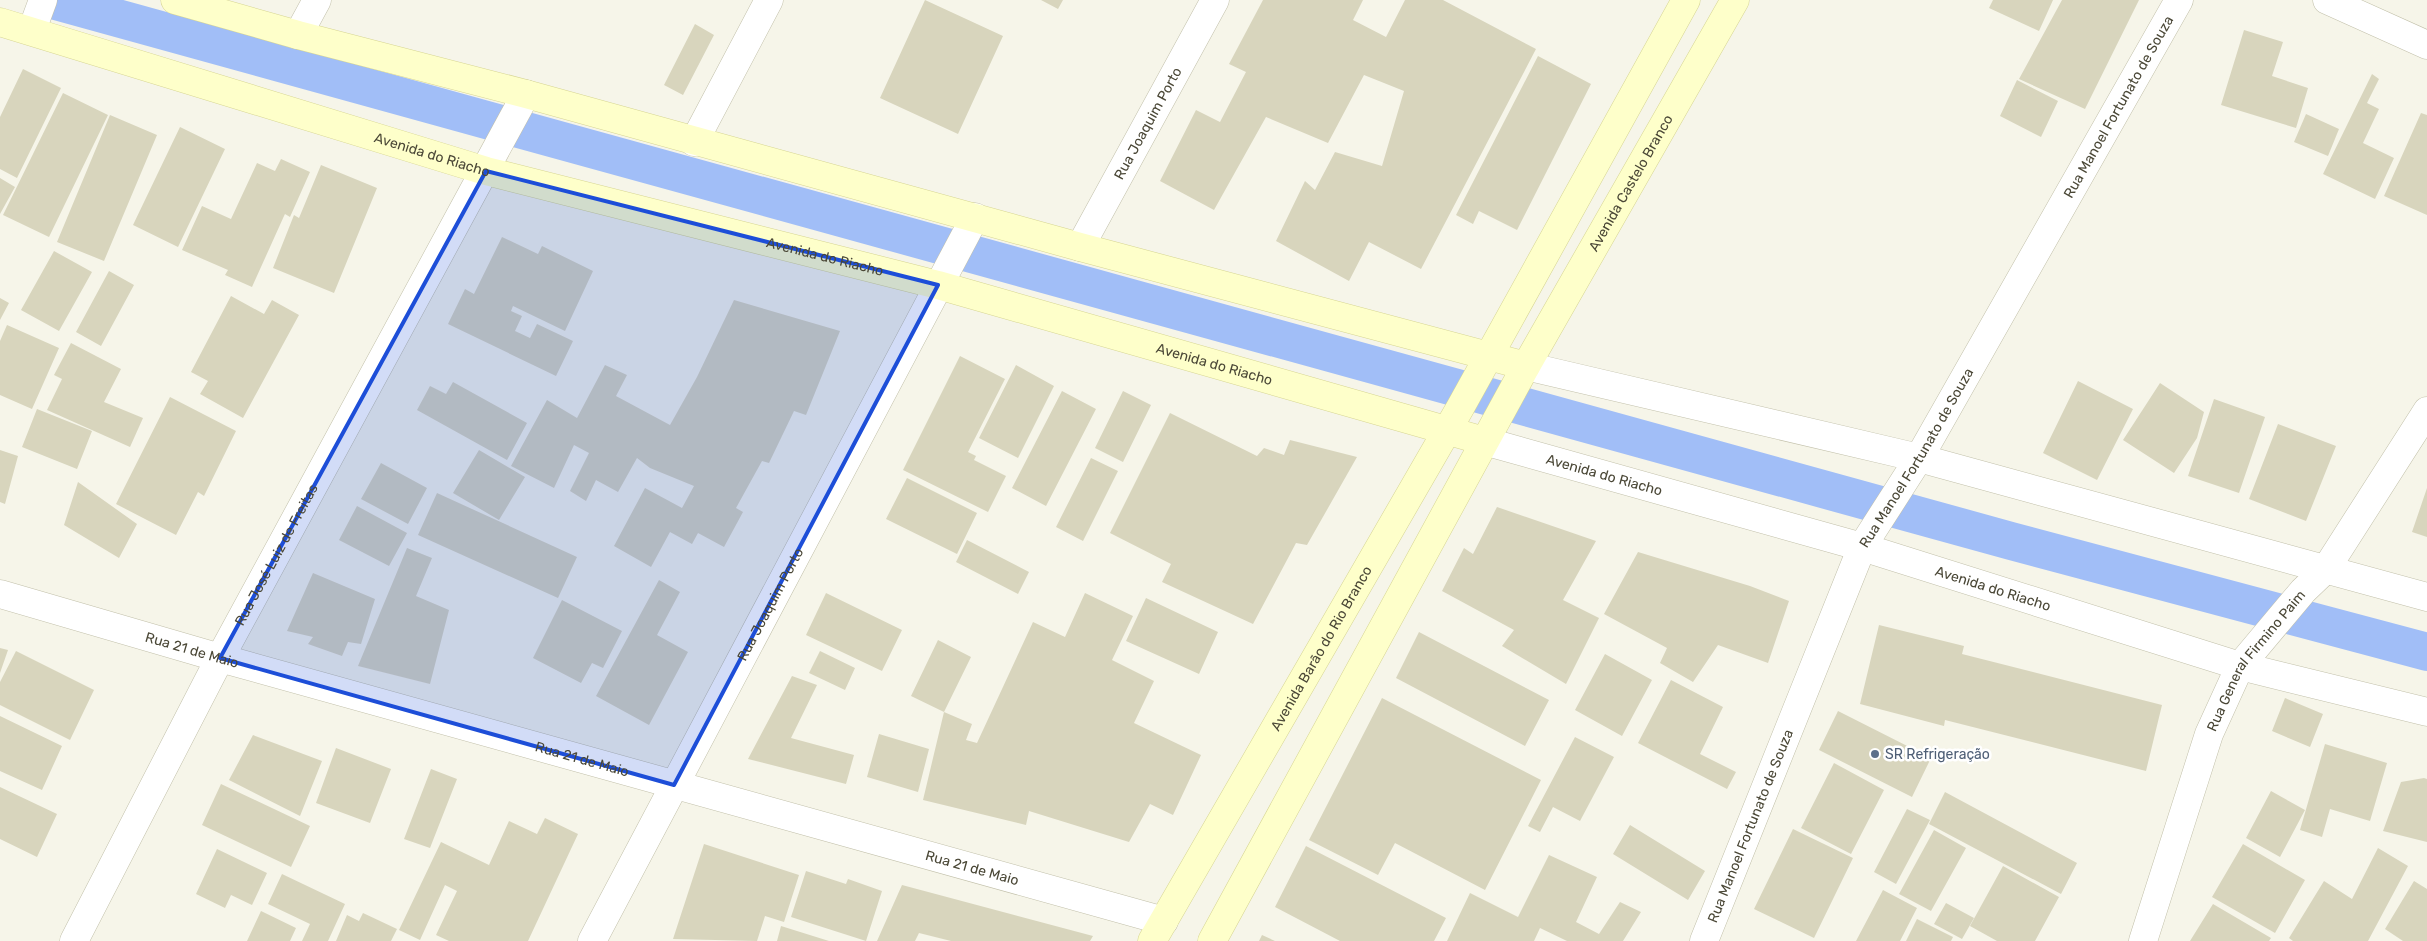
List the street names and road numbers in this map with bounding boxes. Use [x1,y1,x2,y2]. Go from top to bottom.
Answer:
street label: Rua Manoel Fortunato de Souza [2060,13,2177,201]
street label: Rua Joaquim Porto [1111,64,1186,183]
street label: Avenida Castelo Branco [1585,112,1677,255]
street label: Avenida do Riacho [372,129,492,181]
street label: Avenida do Riacho [765,234,885,280]
street label: Avenida do Riacho [1154,340,1274,389]
street label: Rua Manoel Fortunato de Souza [1856,365,1977,551]
street label: Avenida do Riacho [1544,451,1664,500]
street label: Rua José Luiz de Freitas [231,481,322,629]
street label: Rua Joaquim Porto [734,545,807,664]
street label: Avenida Barão do Rio Branco [1267,563,1376,734]
street label: Avenida do Riacho [1933,563,2053,615]
street label: Rua General Firmino Paim [2203,587,2309,734]
street label: Rua 21 de Maio [143,629,241,672]
street label: Rua Manoel Fortunato de Souza [1704,727,1797,925]
street label: Rua 21 de Maio [533,738,631,780]
street label: Rua 21 de Maio [923,847,1021,889]

